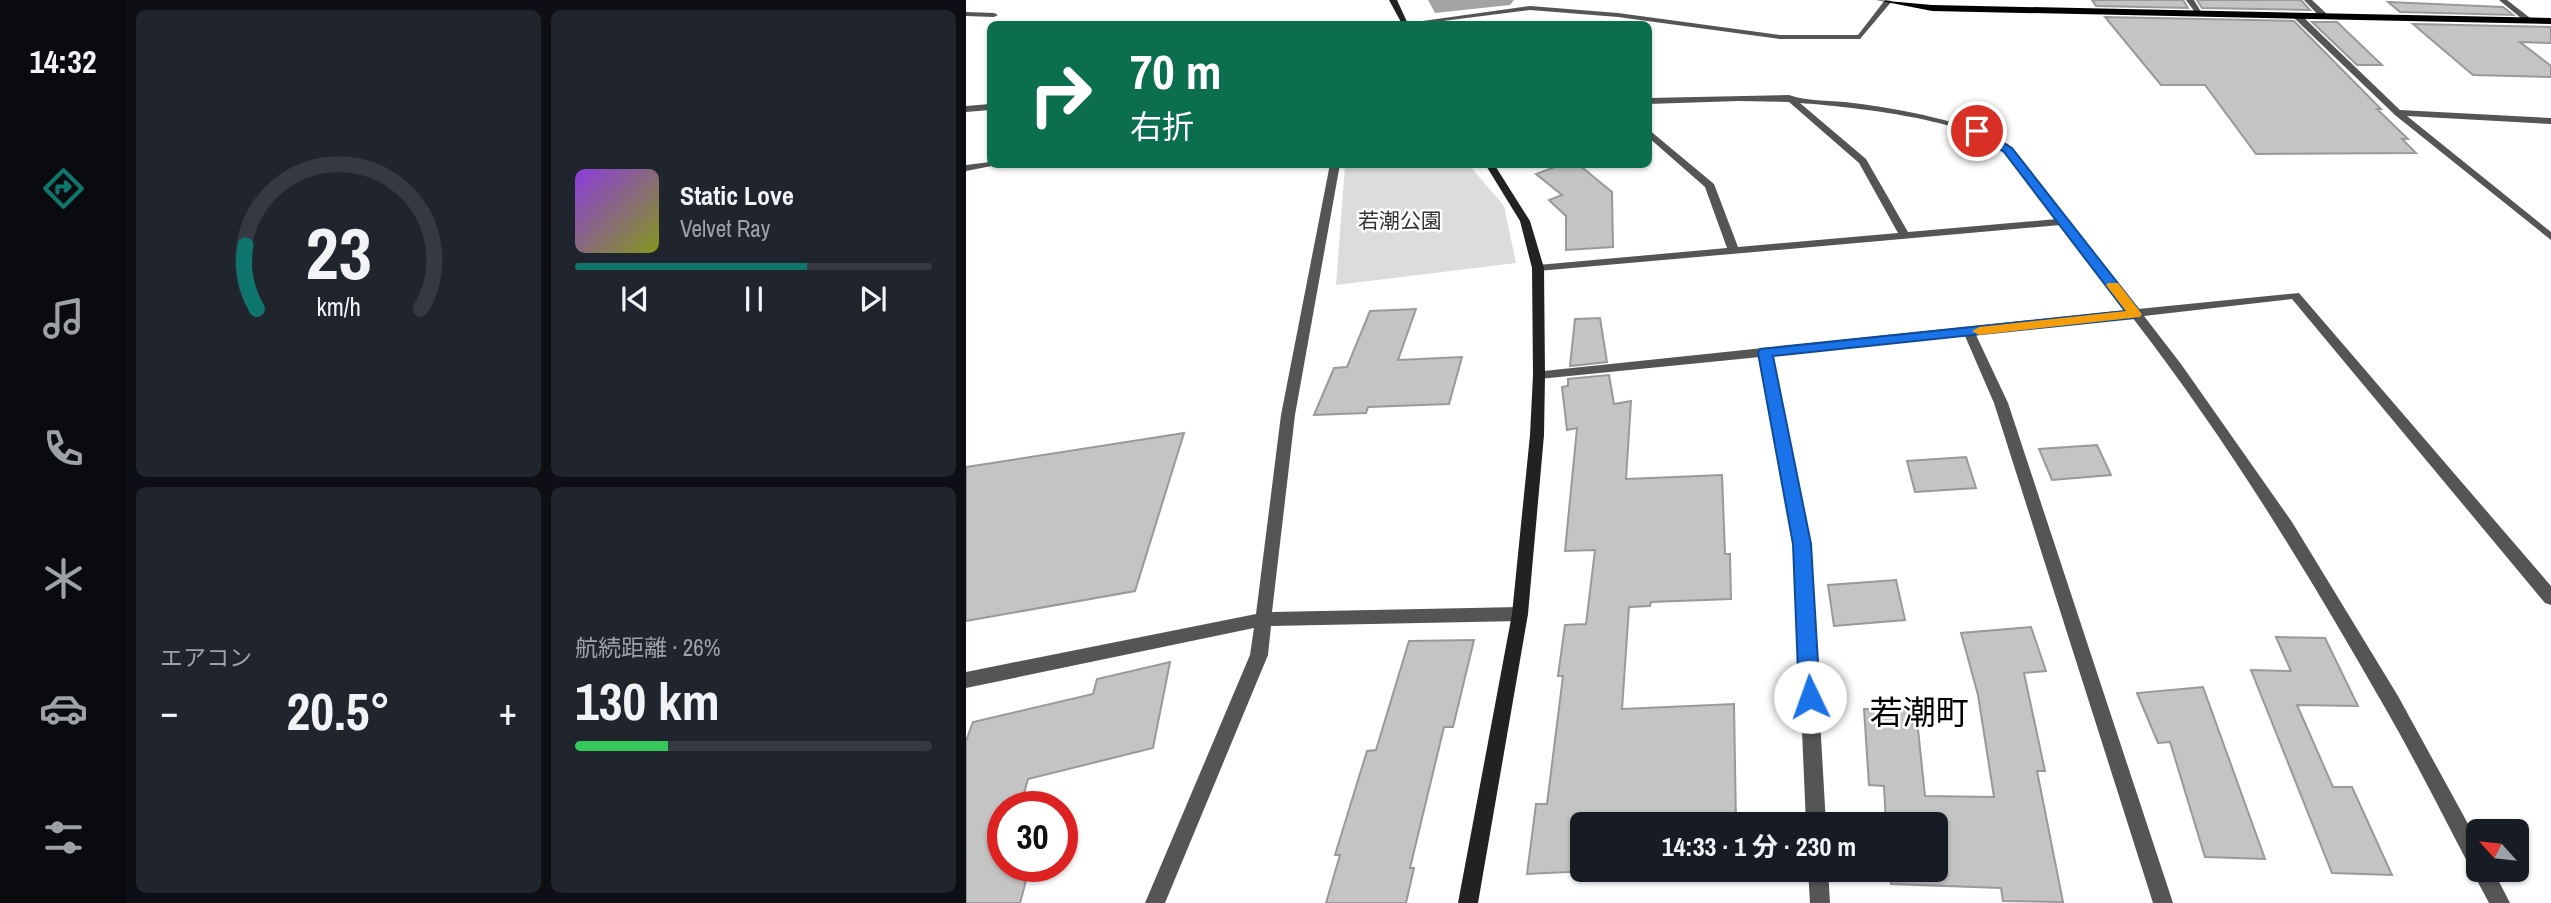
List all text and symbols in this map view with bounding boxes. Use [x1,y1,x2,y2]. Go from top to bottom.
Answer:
text: 70 m [1130,38,1222,104]
text: 14:32 [29,40,97,83]
icon: right [1015,49,1106,140]
pin [1947,101,2007,161]
text: 右折 [1130,105,1194,148]
icon: arrive [1958,112,1996,150]
icon: directions [39,164,88,213]
text: Static Love [680,178,794,213]
text: 23 [305,205,372,303]
park label: 若潮公園 [1358,206,1442,235]
text: Velvet Ray [680,213,770,244]
icon: previous [616,280,654,318]
icon: pause [735,280,773,318]
icon: next [854,280,892,318]
text: km/h [316,290,361,324]
icon: music [39,294,88,343]
icon: phone [39,424,88,473]
icon: climate [39,554,88,603]
text: 航続距離 · 26% [575,632,720,663]
text: エアコン [160,642,252,673]
position arrow [1773,660,1847,734]
text: 130 km [575,666,720,736]
text: 20.5° [287,676,390,746]
icon: car [39,684,88,733]
text: − [160,686,178,737]
text: + [499,686,517,737]
district label: 若潮町 [1870,690,1969,734]
speed limit sign: 30 [987,791,1078,882]
icon: filters [39,813,88,862]
north arrow [2466,819,2529,882]
map controls [2466,819,2529,882]
text: 14:33 · 1 分 · 230 m [1662,829,1856,864]

